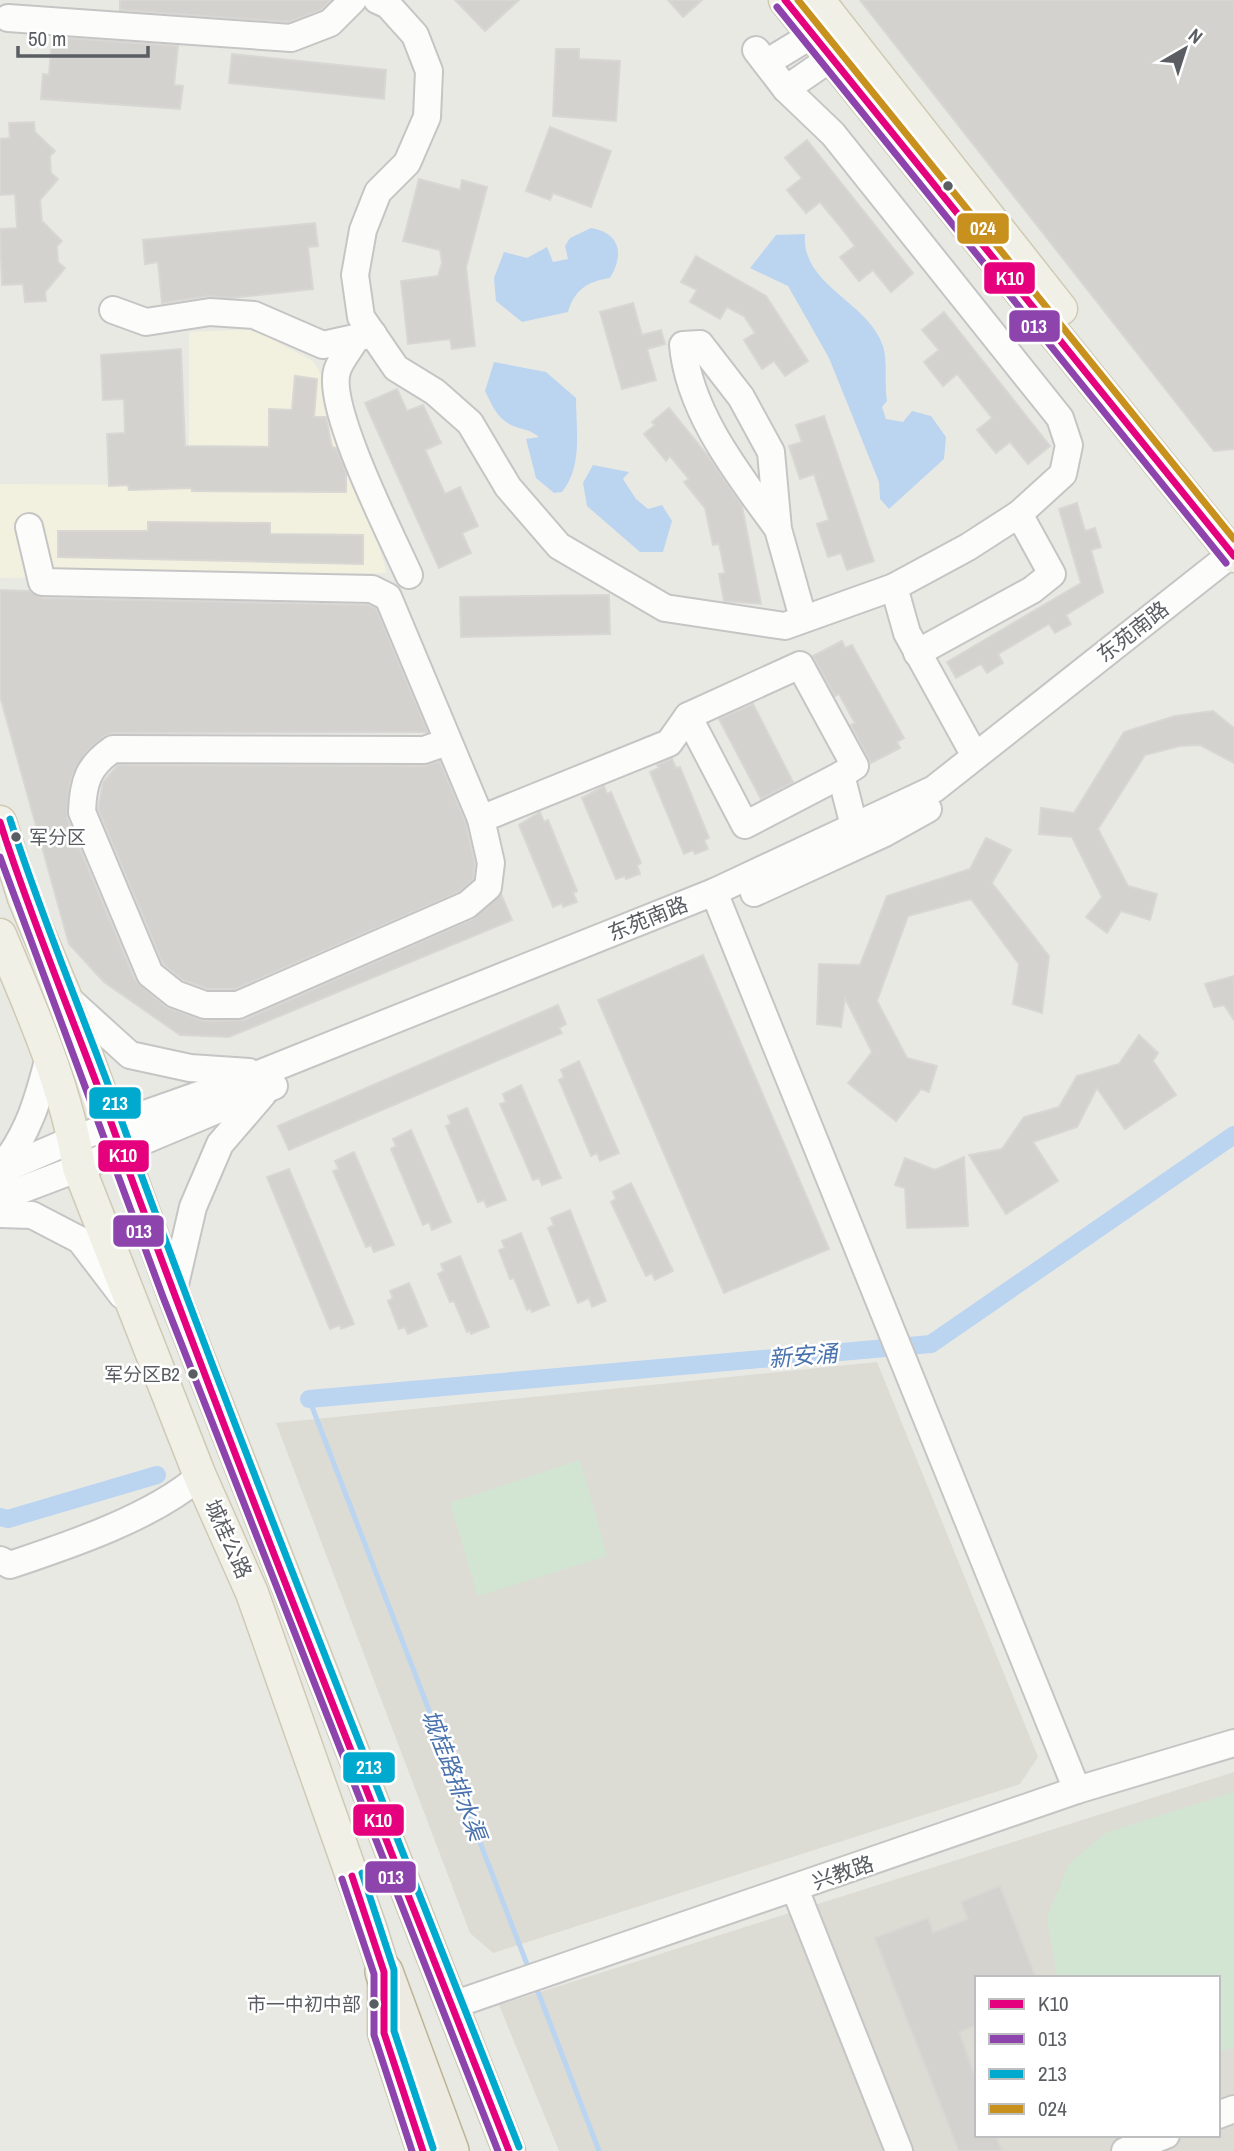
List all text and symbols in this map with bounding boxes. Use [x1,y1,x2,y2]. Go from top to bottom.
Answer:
scale bar [18,14,147,58]
north arrow [1150,14,1220,84]
text: N [1183,22,1208,49]
text: 50 m [28,24,66,53]
unlabelled marker [941,179,955,193]
line badge: 024 [956,212,1010,245]
text: 024 [970,215,996,241]
line badge: K10 [983,261,1036,295]
text: K10 [996,265,1025,291]
line badge: 013 [1008,309,1061,343]
text: 013 [1021,313,1047,339]
street label: 东苑南路 [1091,594,1175,669]
place label: 军分区 [29,824,86,850]
marker: 军分区 [9,830,23,844]
street label: 东苑南路 [603,889,692,948]
line badge: 213 [88,1086,142,1120]
text: 213 [102,1090,128,1116]
line badge: K10 [97,1139,150,1173]
text: K10 [109,1142,138,1168]
line badge: 013 [112,1214,165,1248]
text: 013 [126,1218,152,1244]
water label: 新安涌 [767,1337,842,1374]
place label: 军分区B2 [104,1361,180,1387]
marker: 军分区B2 [186,1367,200,1381]
street label: 城桂公路 [198,1495,259,1583]
water label: 城桂路排水渠 [415,1705,495,1848]
line badge: 213 [342,1751,396,1784]
text: 213 [356,1754,382,1780]
line badge: K10 [352,1803,405,1837]
text: K10 [364,1807,393,1833]
street label: 兴教路 [808,1849,877,1896]
line badge: 013 [364,1860,417,1894]
text: 013 [378,1864,404,1890]
legend [975,1976,1220,2137]
text: K10 [1038,1989,1069,2018]
place label: 市一中初中部 [247,1991,361,2017]
marker: 市一中初中部 [367,1997,381,2011]
text: 013 [1038,2024,1067,2053]
text: 213 [1038,2059,1067,2088]
text: 024 [1038,2094,1067,2123]

